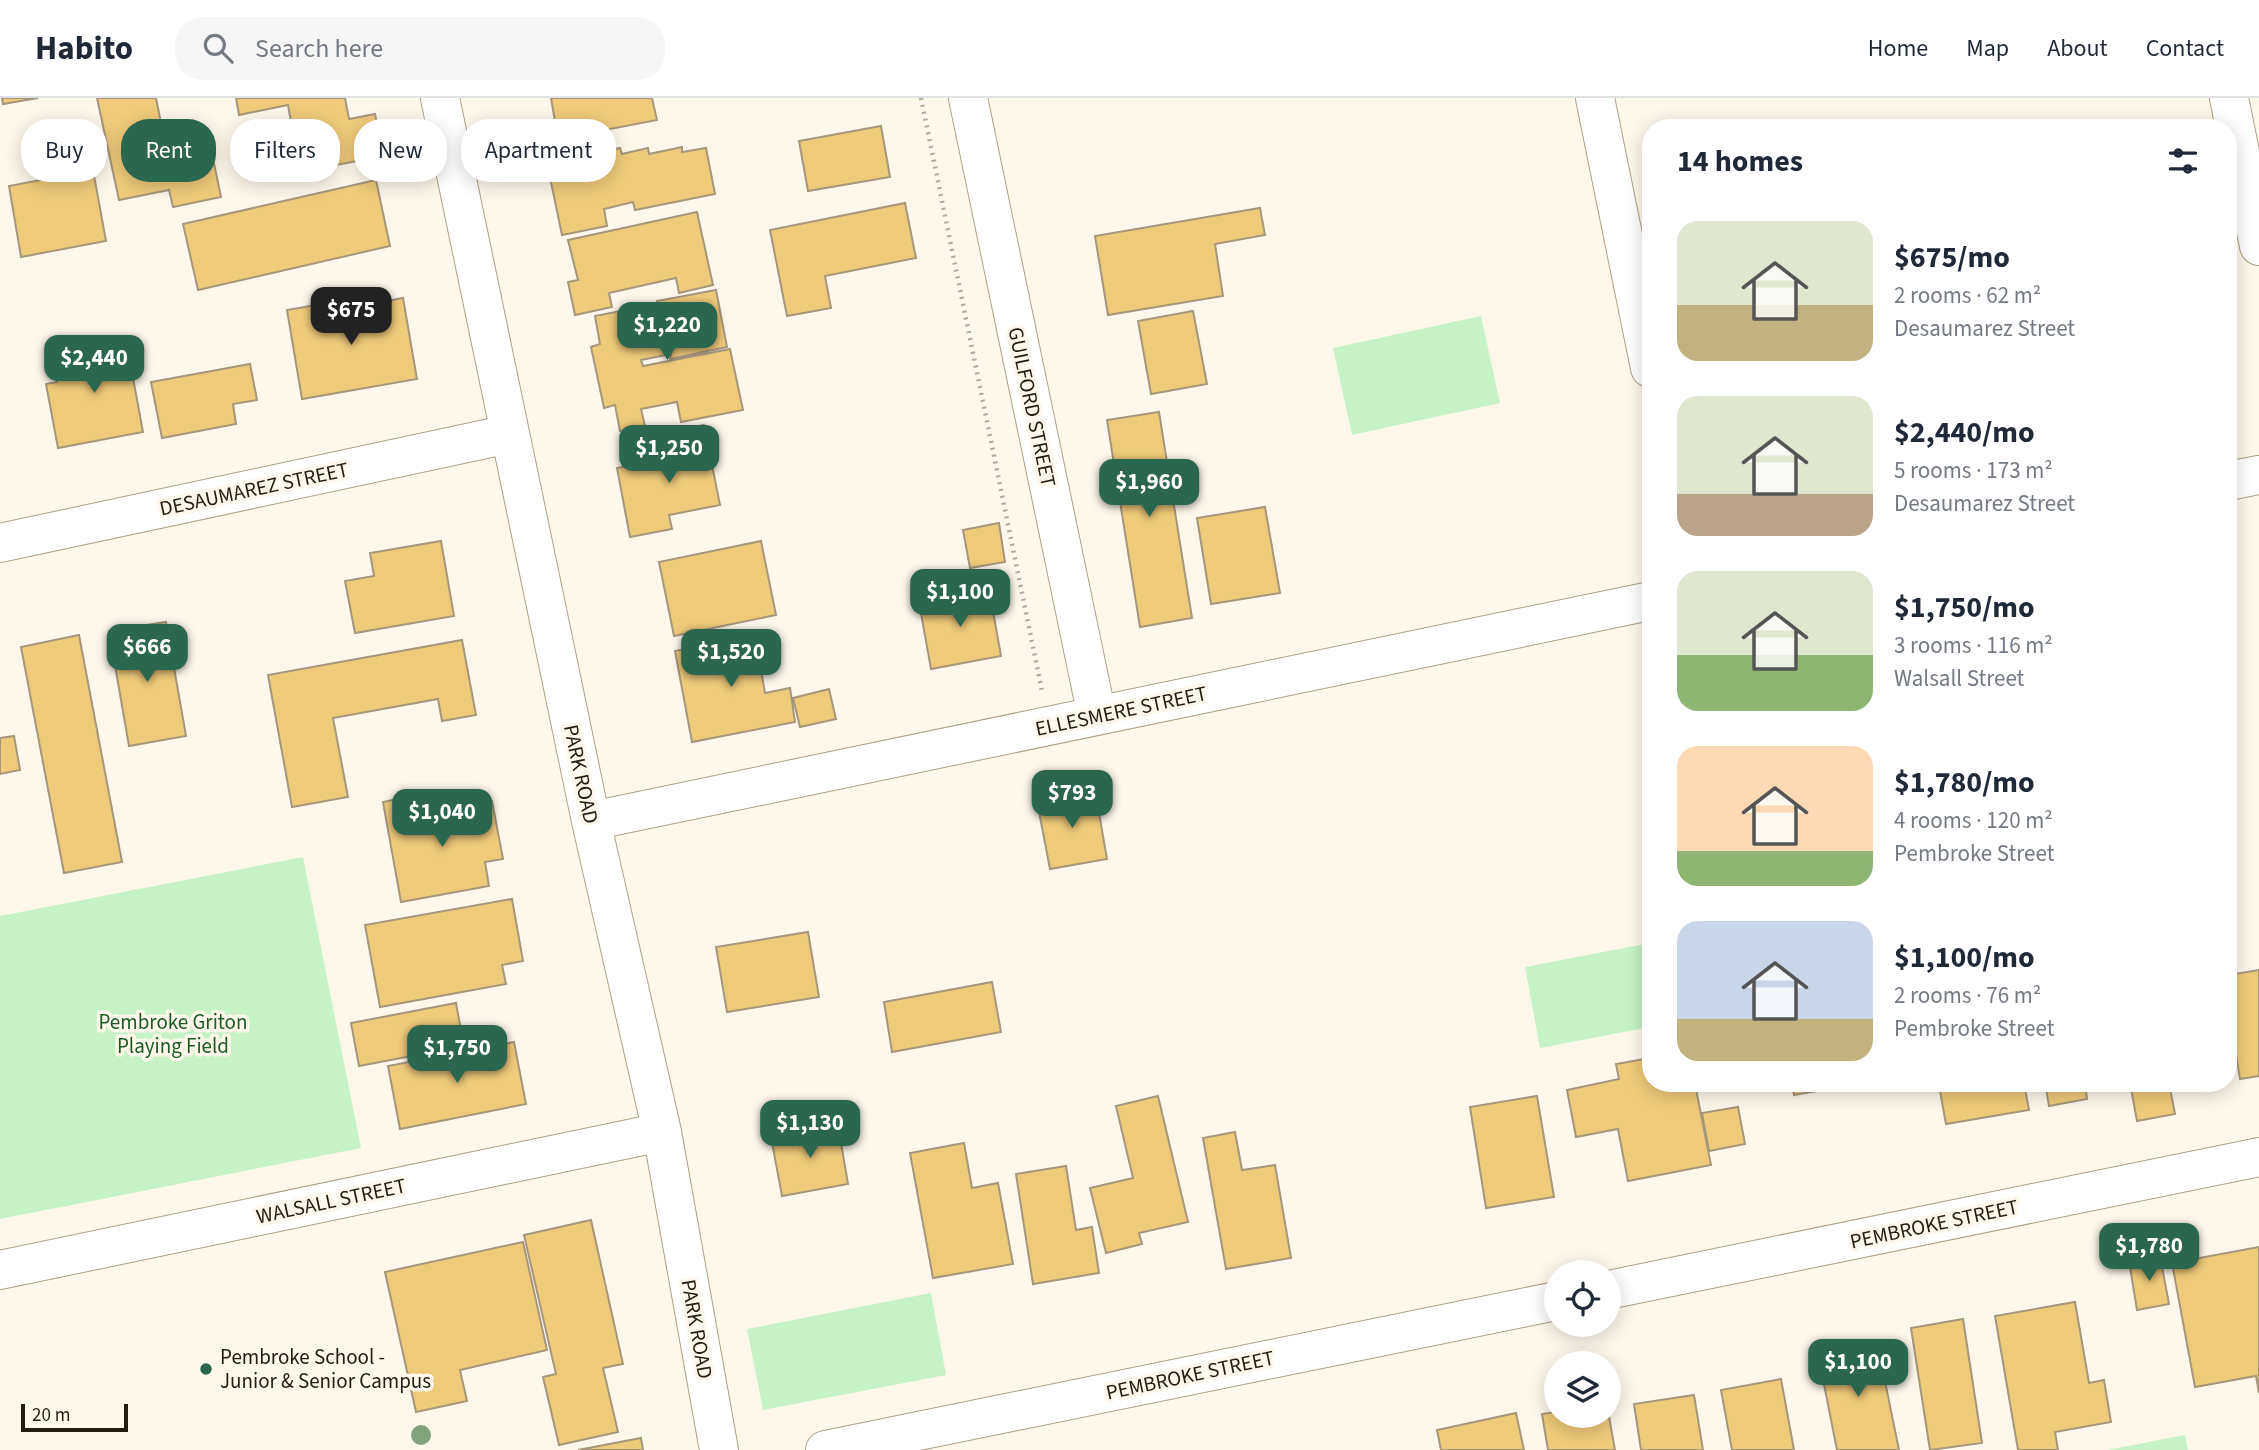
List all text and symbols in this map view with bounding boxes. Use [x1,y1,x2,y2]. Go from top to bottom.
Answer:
search box [175,17,665,80]
text: Habito [35,25,133,72]
icon: search [199,29,237,67]
text: Search here [255,30,383,67]
text: Home [1868,31,1928,66]
text: Map [1966,31,2009,66]
text: About [2047,31,2108,66]
text: Contact [2146,31,2224,66]
chip: Buy [21,119,107,182]
chip: Rent [121,119,216,182]
chip: Filters [230,119,340,182]
chip: New [354,119,447,182]
chip: Apartment [461,119,616,182]
text: 14 homes [1677,140,1803,183]
icon: filters [2164,142,2202,180]
text: $675/mo [1894,236,2010,279]
icon: home [1733,249,1817,333]
text: 2 rooms · 62 m² [1894,279,2041,312]
pin: $675 [310,288,392,347]
text: $675 [327,293,375,326]
pin: $1,220 [610,302,724,362]
text: $1,220 [633,308,701,341]
text: Desaumarez Street [1894,312,2075,345]
street label: GUILFORD STREET [1000,324,1064,490]
pin: $2,440 [37,336,151,395]
text: $2,440 [60,341,128,374]
text: $2,440/mo [1894,411,2035,454]
icon: home [1733,424,1817,508]
pin: $1,250 [612,426,726,485]
text: $1,250 [635,431,703,464]
street label: DESAUMAREZ STREET [157,454,351,524]
text: 5 rooms · 173 m² [1894,454,2053,487]
pin: $1,960 [1092,460,1206,519]
text: $1,960 [1115,465,1183,498]
text: Desaumarez Street [1894,487,2075,520]
pin: $1,100 [903,570,1017,629]
text: $1,100 [926,575,994,608]
text: $1,750/mo [1894,586,2035,629]
icon: home [1733,599,1817,683]
pin: $666 [106,624,188,684]
text: 3 rooms · 116 m² [1894,629,2053,662]
text: $666 [123,630,171,663]
pin: $1,520 [674,630,788,689]
text: $1,520 [697,635,765,668]
text: Walsall Street [1894,662,2024,695]
street label: ELLESMERE STREET [1032,678,1210,744]
street label: PARK ROAD [556,722,606,826]
text: $1,780/mo [1894,761,2035,804]
pin: $793 [1031,770,1113,830]
icon: home [1733,774,1817,858]
text: $793 [1048,776,1096,809]
pin: $1,040 [385,790,499,849]
text: $1,040 [408,795,476,828]
text: 4 rooms · 120 m² [1894,804,2053,837]
text: Pembroke Street [1894,837,2054,870]
text: $1,100/mo [1894,936,2035,979]
icon: home [1733,949,1817,1033]
text: 2 rooms · 76 m² [1894,979,2041,1012]
park label: Pembroke Griton Playing Field [98,1007,248,1061]
text: Pembroke Street [1894,1012,2054,1045]
pin: $1,750 [400,1026,514,1085]
text: $1,750 [423,1031,491,1064]
pin: $1,130 [753,1100,867,1160]
text: $1,130 [776,1106,844,1139]
street label: WALSALL STREET [253,1170,409,1232]
street label: PEMBROKE STREET [1847,1192,2021,1256]
pin: $1,780 [2092,1224,2206,1283]
text: $1,780 [2115,1229,2183,1262]
map controls [1544,1260,1621,1428]
button: locate [1544,1260,1621,1337]
street label: PARK ROAD [673,1277,721,1381]
pin: $1,100 [1801,1340,1915,1399]
place label: Pembroke School - Junior & Senior Campus [220,1342,431,1396]
street label: PEMBROKE STREET [1103,1343,1277,1407]
text: $1,100 [1824,1345,1892,1378]
button: layers [1544,1351,1621,1428]
marker: Pembroke School - Junior & Senior Campus [198,1361,214,1377]
scale bar [21,1401,128,1433]
text: 20 m [32,1402,70,1429]

